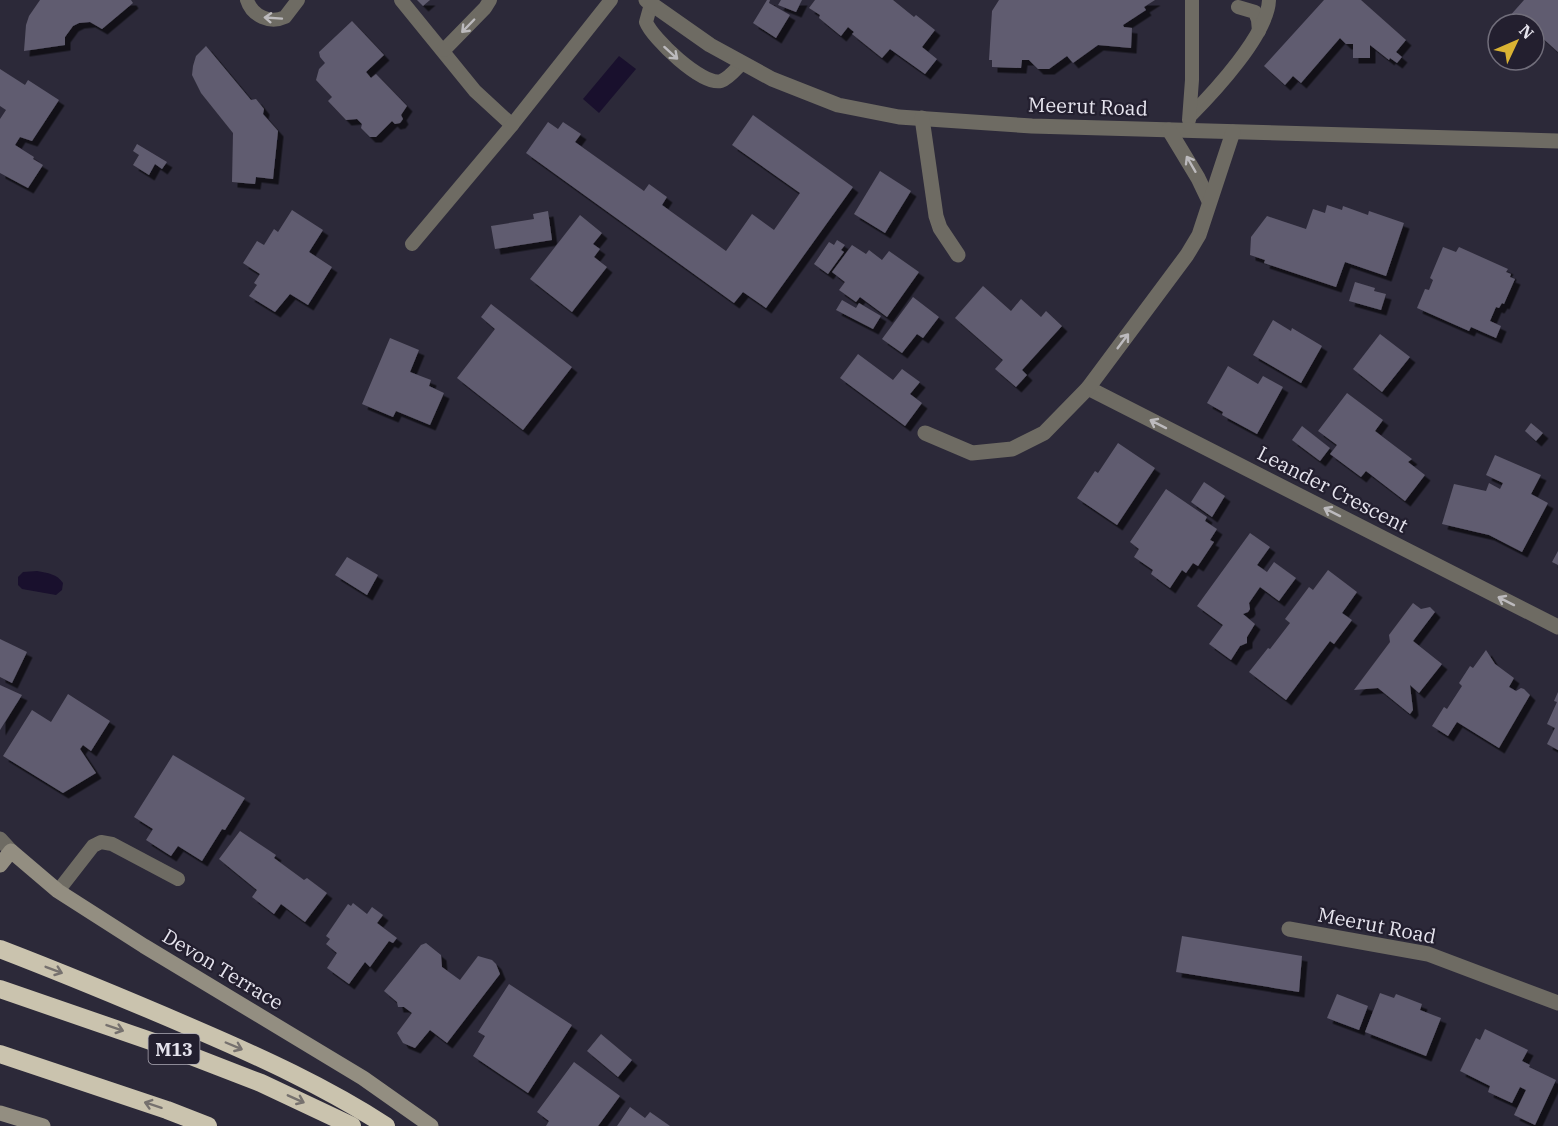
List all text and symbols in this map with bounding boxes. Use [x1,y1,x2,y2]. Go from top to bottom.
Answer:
one-way arrow [264,12,283,23]
north arrow [1486,12,1546,72]
one-way arrow [460,18,475,33]
text: N [1515,20,1538,43]
one-way arrow [663,46,678,60]
street label: Meerut Road [1028,90,1148,122]
one-way arrow [1184,156,1196,173]
one-way arrow [1117,333,1129,349]
one-way arrow [1150,417,1168,429]
street label: Leander Crescent [1253,439,1413,539]
one-way arrow [1324,506,1342,518]
one-way arrow [1498,595,1515,607]
street label: Meerut Road [1316,900,1438,950]
street label: Devon Terrace [158,922,288,1016]
one-way arrow [45,965,63,976]
one-way arrow [105,1024,124,1035]
road number: M13 [148,1034,200,1064]
one-way arrow [225,1040,243,1052]
one-way arrow [287,1094,305,1106]
one-way arrow [144,1099,163,1110]

